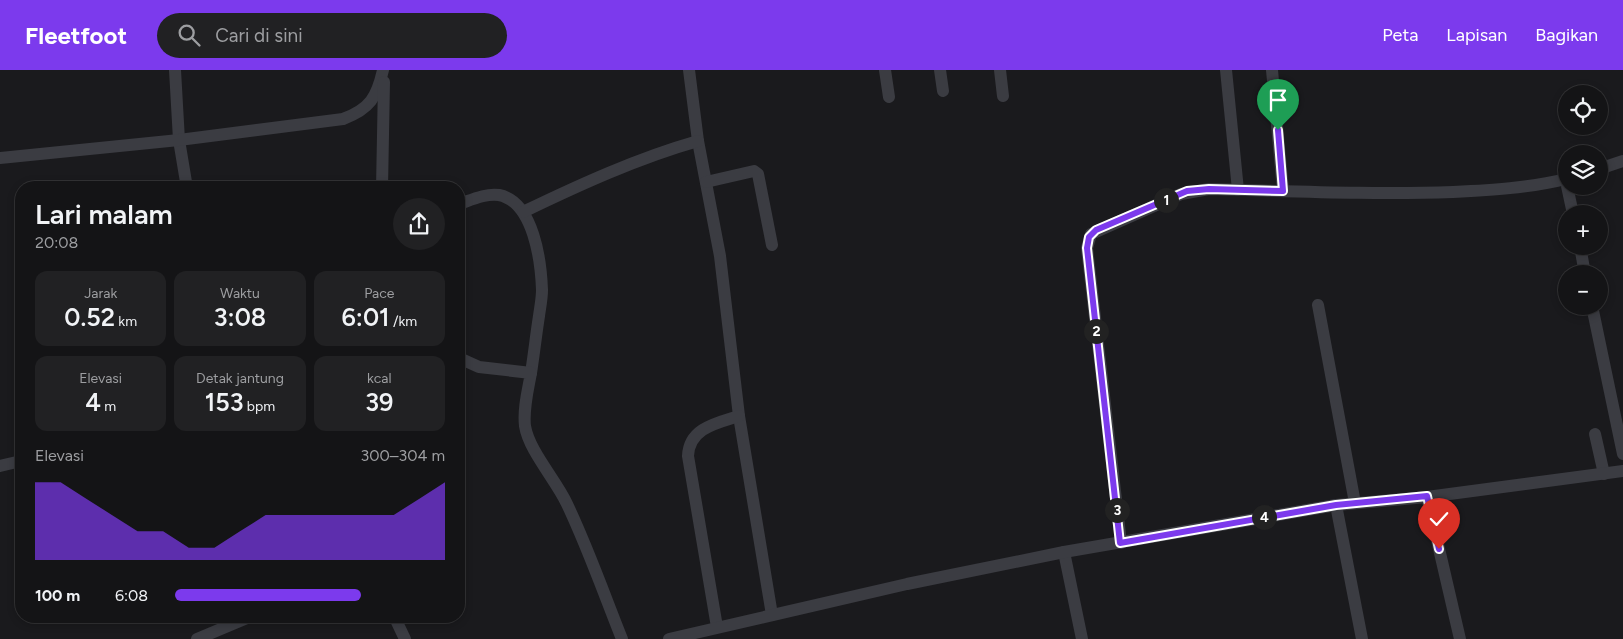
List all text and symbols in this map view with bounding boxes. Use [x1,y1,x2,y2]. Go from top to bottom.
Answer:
search box [157,13,507,58]
text: Fleetfoot [25,21,127,50]
icon: search [175,21,203,49]
text: Cari di sini [215,24,303,47]
text: Peta [1382,24,1418,46]
text: Lapisan [1446,24,1507,46]
text: Bagikan [1535,24,1598,46]
pin [1257,79,1299,130]
map controls [1558,85,1608,315]
button: locate [1558,85,1608,135]
icon: arrive [1264,86,1292,114]
button: layers [1558,145,1608,195]
pin: 1 [1154,188,1178,212]
text: 1 [1164,192,1169,209]
text: Lari malam [35,197,173,231]
button: share [393,198,445,250]
button: + [1558,205,1608,255]
text: 20:08 [35,233,78,252]
button: − [1558,265,1608,315]
text: Jarak [84,285,117,302]
text: Waktu [220,285,260,302]
text: Pace [364,285,394,302]
text: 0.52 [64,302,115,332]
text: 3:08 [214,302,266,332]
text: 6:01 [342,302,390,332]
text: km [115,313,137,330]
text: /km [390,313,417,330]
pin: 2 [1084,318,1108,344]
text: 2 [1092,323,1101,340]
text: Elevasi [79,370,122,387]
text: Detak jantung [196,370,284,387]
text: kcal [367,370,392,387]
text: 4 [85,387,101,417]
text: 153 [205,387,243,417]
text: 39 [365,387,393,417]
text: m [101,398,116,415]
text: bpm [243,398,275,415]
text: Elevasi [35,446,84,465]
text: 300–304 m [361,446,445,465]
pin: 3 [1104,498,1130,522]
pin [1418,498,1460,549]
text: 3 [1114,502,1121,519]
pin: 4 [1252,504,1276,530]
icon: check [1425,505,1453,533]
text: 4 [1260,509,1269,526]
text: 100 m [35,586,80,605]
text: 6:08 [115,586,148,605]

